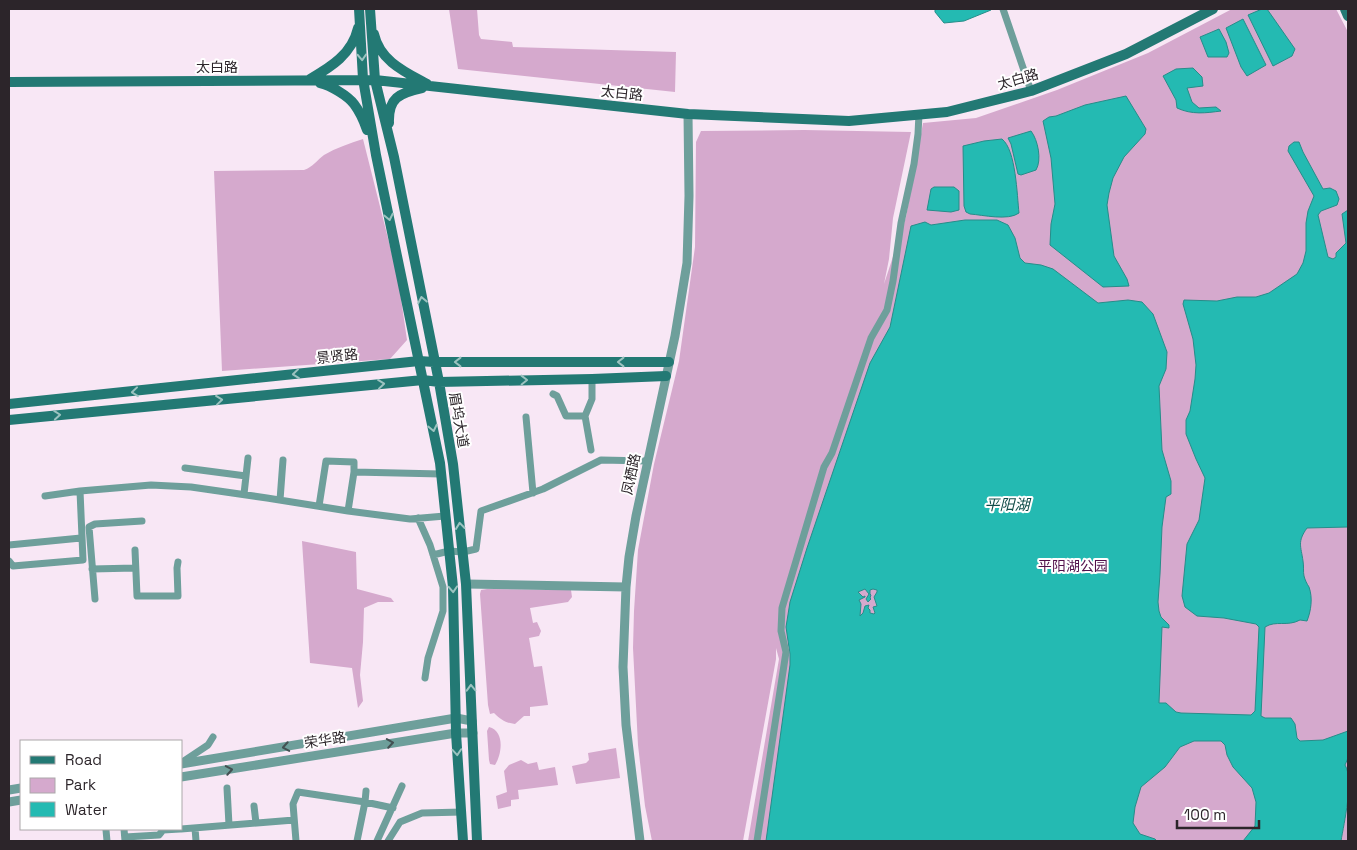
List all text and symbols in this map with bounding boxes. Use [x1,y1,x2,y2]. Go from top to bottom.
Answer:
one-way arrow [356,54,367,62]
street label: 太白路 [196,58,238,76]
street label: 太白路 [995,65,1041,93]
street label: 太白路 [600,82,644,104]
one-way arrow [383,213,394,222]
one-way arrow [417,295,427,304]
street label: 景贤路 [315,345,359,367]
one-way arrow [454,357,462,367]
one-way arrow [616,357,624,367]
one-way arrow [292,368,300,379]
one-way arrow [520,375,528,386]
one-way arrow [377,379,385,390]
one-way arrow [131,386,139,397]
street label: 眉坞大道 [445,391,473,449]
one-way arrow [215,395,223,406]
one-way arrow [54,410,62,421]
one-way arrow [427,424,437,432]
street label: 凤栖路 [618,452,644,496]
water label: 平阳湖 [984,495,1031,514]
one-way arrow [455,521,466,529]
park label: 平阳湖公园 [1038,557,1108,575]
one-way arrow [447,585,458,593]
one-way arrow [465,683,476,691]
street label: 荣华路 [303,728,347,752]
one-way arrow [386,738,394,749]
legend [20,740,182,830]
one-way arrow [282,741,290,752]
one-way arrow [452,748,463,756]
text: Road [65,750,102,769]
one-way arrow [225,765,234,775]
text: Park [65,775,96,794]
scale bar [1177,798,1260,830]
text: Water [65,800,108,819]
text: 100 m [1184,805,1226,824]

